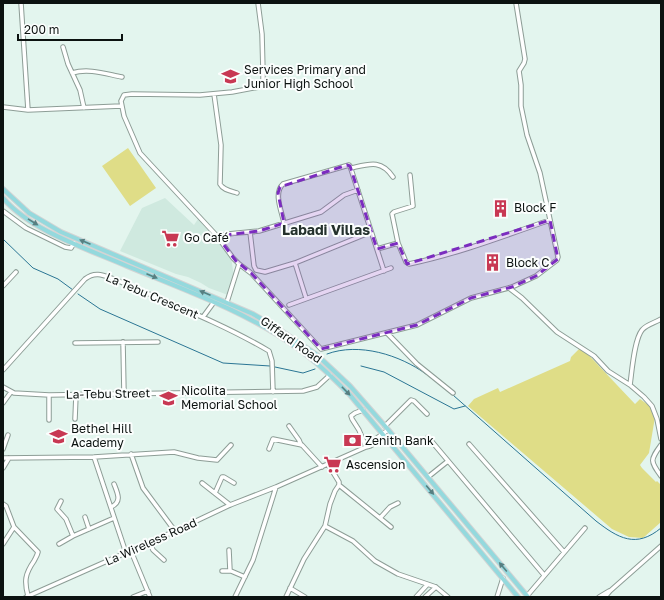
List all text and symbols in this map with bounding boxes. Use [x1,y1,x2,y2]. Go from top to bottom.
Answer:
scale bar [18,16,122,42]
text: 200 m [24,22,59,37]
place label: Services Primary and Junior High School [244,62,366,91]
school or university icon: Services Primary and Junior High School [221,67,241,87]
building icon: Block F [491,198,511,218]
place label: Block F [514,200,556,215]
one-way arrow [28,218,38,226]
district label: Labadi Villas [282,221,370,238]
supermarket icon: Go Café [161,228,181,248]
place label: Go Café [184,230,229,245]
one-way arrow [79,238,91,244]
building icon: Block C [483,253,503,273]
place label: Block C [506,255,549,270]
street label: La Tebu Crescent [104,269,201,322]
one-way arrow [146,273,157,279]
one-way arrow [198,289,210,295]
street label: Giffard Road [258,313,325,366]
place label: Nicolita Memorial School [181,383,278,412]
street label: La-Tebu Street [66,385,151,402]
one-way arrow [341,386,351,396]
school or university icon: Nicolita Memorial School [158,388,178,408]
place label: Bethel Hill Academy [71,421,132,450]
school or university icon: Bethel Hill Academy [48,426,68,446]
bank icon: Zenith Bank [342,431,362,451]
place label: Zenith Bank [365,433,434,448]
supermarket icon: Ascension [323,455,343,475]
place label: Ascension [346,457,405,472]
one-way arrow [425,485,434,496]
street label: La Wireless Road [103,515,199,568]
one-way arrow [498,562,507,572]

